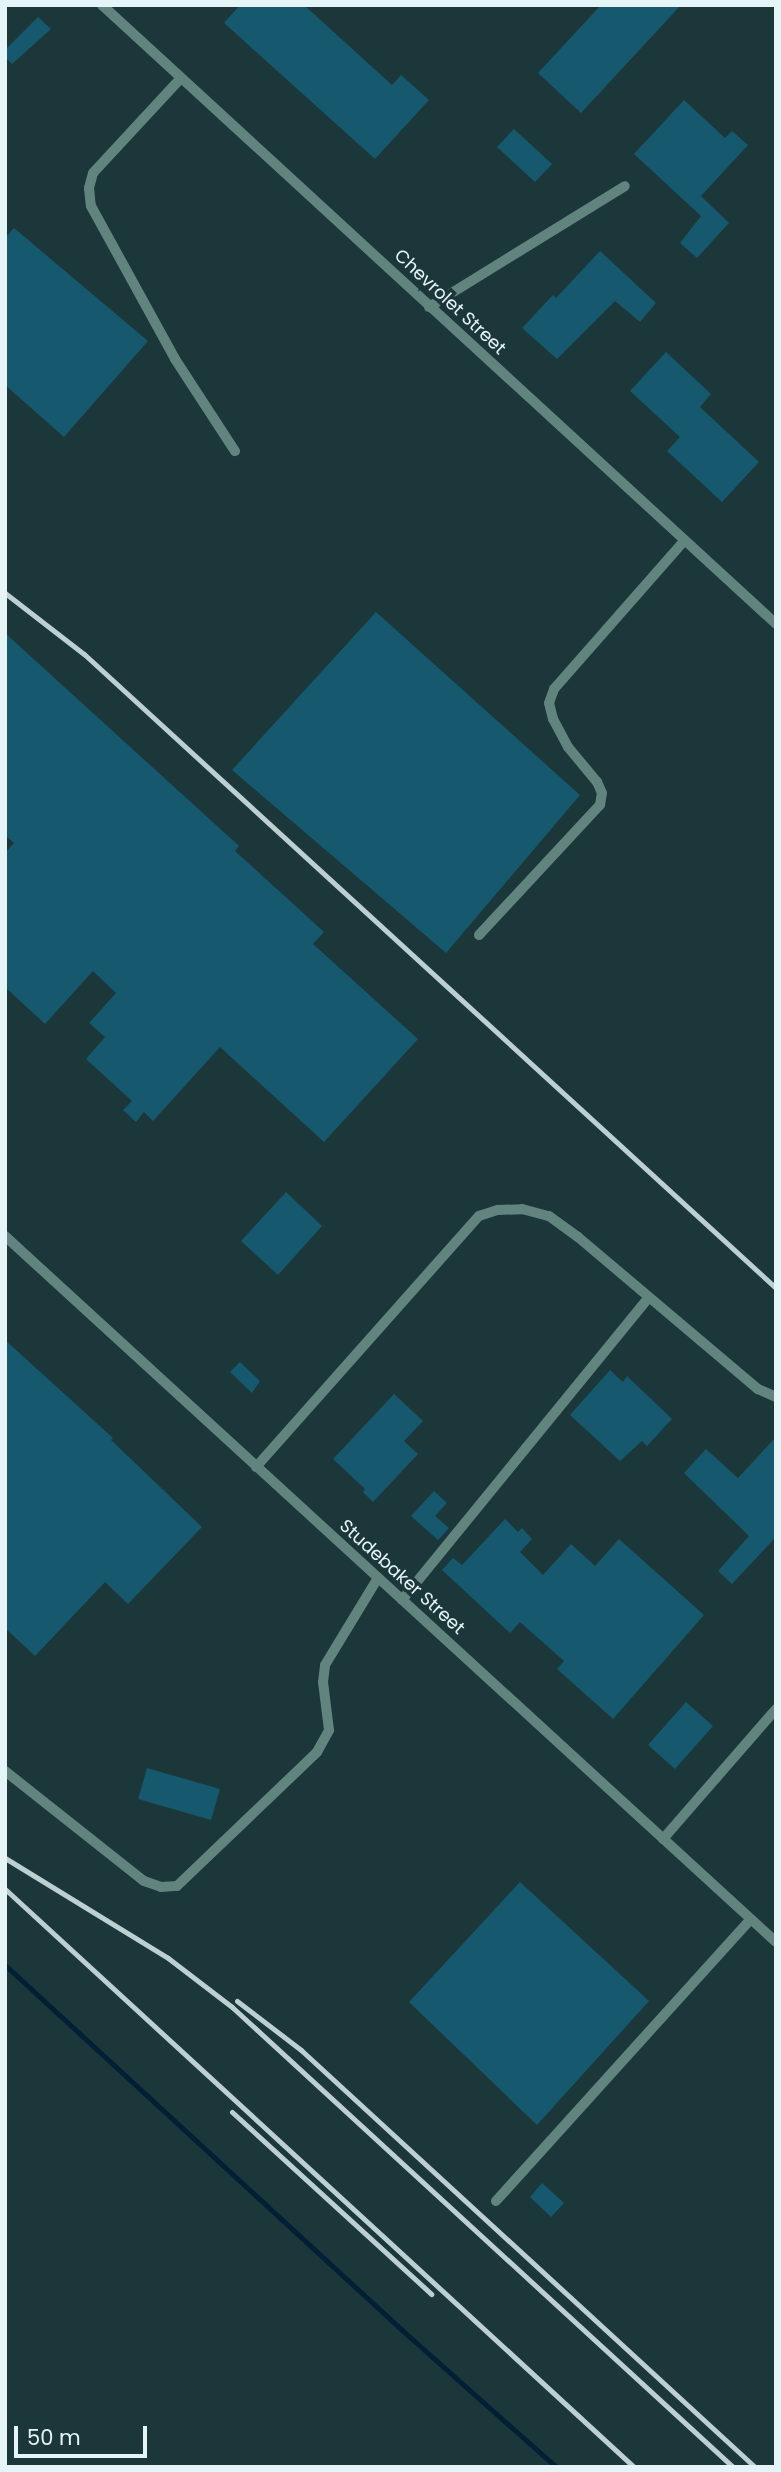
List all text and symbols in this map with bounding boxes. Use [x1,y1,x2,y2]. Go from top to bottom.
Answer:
street label: Chevrolet Street [390,245,510,359]
street label: Studebaker Street [335,1515,469,1639]
scale bar [18,2412,150,2456]
text: 50 m [27,2423,81,2452]

